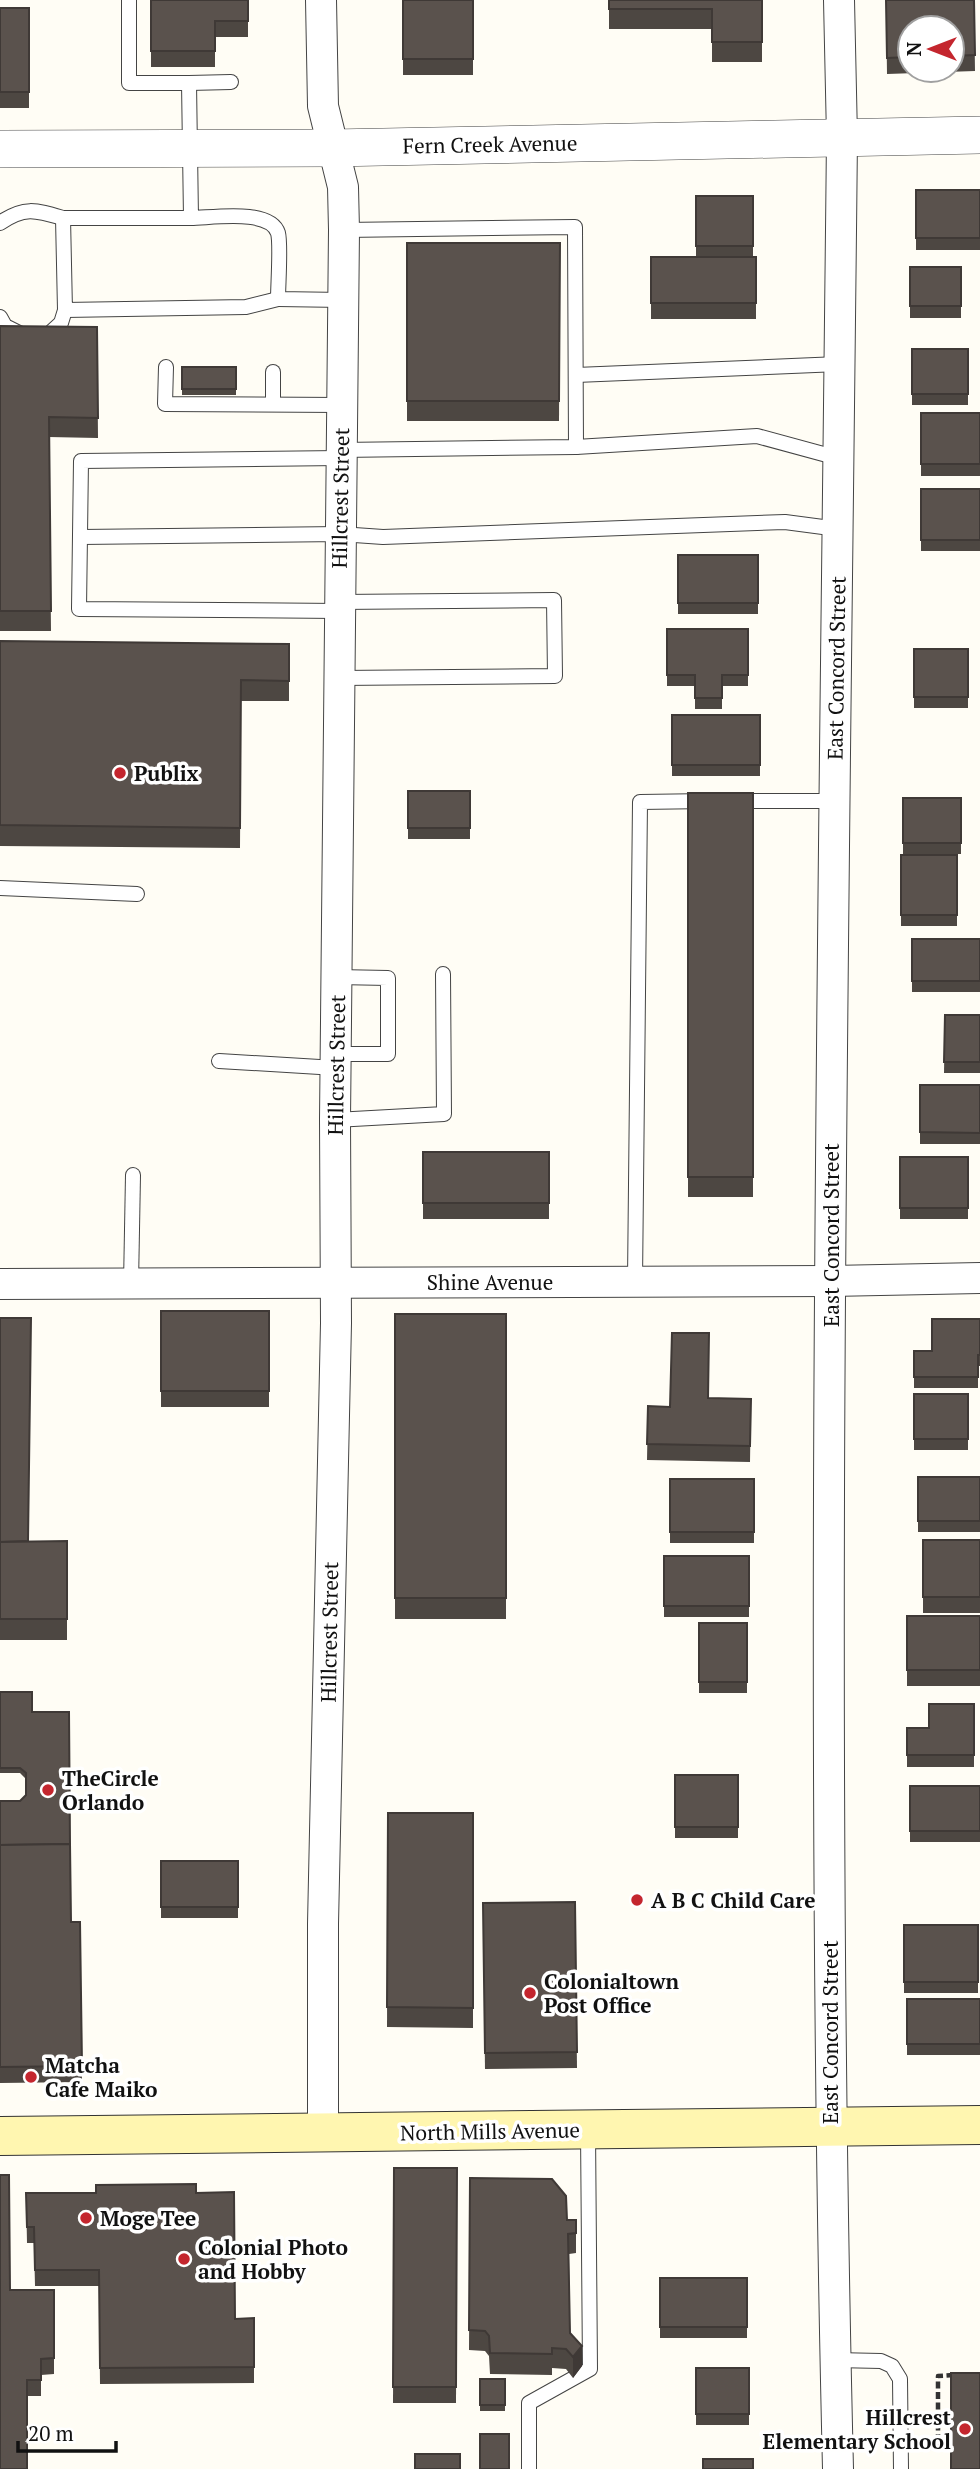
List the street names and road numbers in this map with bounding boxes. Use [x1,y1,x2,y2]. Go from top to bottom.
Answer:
street label: Fern Creek Avenue [402,128,578,160]
street label: Hillcrest Street [325,427,355,569]
street label: East Concord Street [820,576,852,760]
street label: Hillcrest Street [321,994,351,1136]
street label: East Concord Street [817,1143,845,1327]
street label: Shine Avenue [427,1268,553,1296]
street label: Hillcrest Street [314,1561,344,1703]
street label: East Concord Street [816,1940,844,2124]
street label: North Mills Avenue [400,2115,580,2147]

